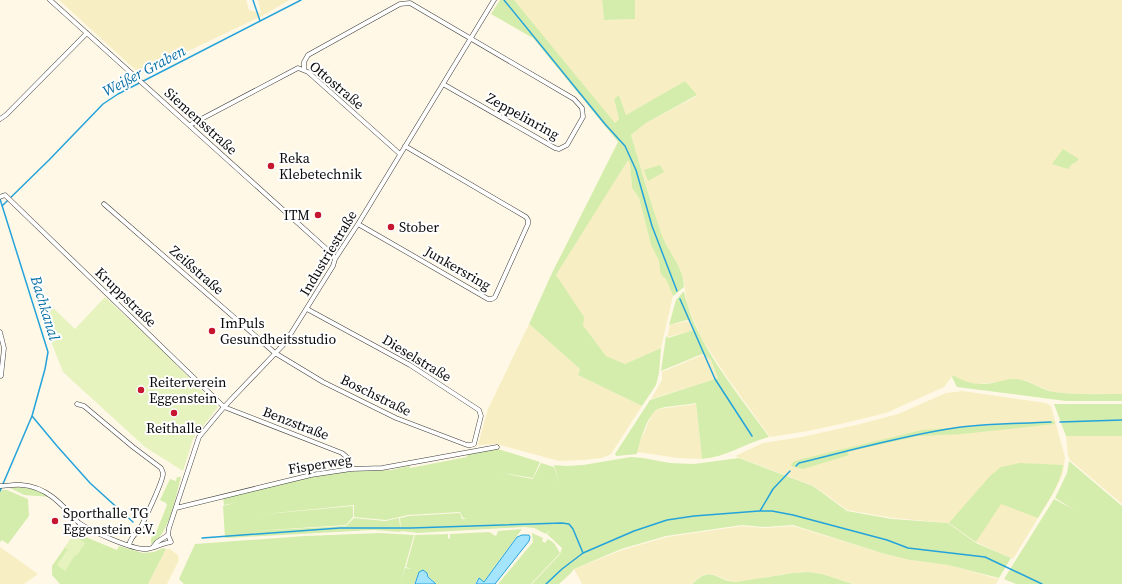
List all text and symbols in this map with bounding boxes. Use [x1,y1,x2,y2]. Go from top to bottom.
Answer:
water label: Weißer Graben [99,40,189,101]
street label: Ottostraße [305,56,369,114]
street label: Siemensstraße [160,83,242,159]
street label: Zeppelinring [483,88,563,144]
place label: Reka Klebetechnik [279,148,362,184]
marker: Reka Klebetechnik [266,161,276,171]
place label: ITM [284,205,310,225]
street label: Industriestraße [295,207,361,299]
marker: ITM [313,210,323,220]
place label: Stober [399,217,439,237]
marker: Stober [386,222,396,232]
street label: Junkersring [420,240,495,295]
street label: Zeißstraße [165,241,229,299]
street label: Kruppstraße [91,263,161,331]
water label: Bachkanal [25,272,65,344]
place label: ImPuls Gesundheitsstudio [220,313,336,349]
marker: ImPuls Gesundheitsstudio [207,326,217,336]
street label: Dieselstraße [379,329,455,387]
street label: Boschstraße [337,369,415,421]
place label: Reiterverein Eggenstein [149,372,227,408]
marker: Reiterverein Eggenstein [136,385,146,395]
street label: Benzstraße [260,401,332,445]
marker: Reithalle [169,408,179,418]
place label: Reithalle [146,418,202,438]
street label: Fisperweg [287,449,353,479]
place label: Sporthalle TG Eggenstein e.V. [63,503,156,539]
marker: Sporthalle TG Eggenstein e.V. [50,516,60,526]

